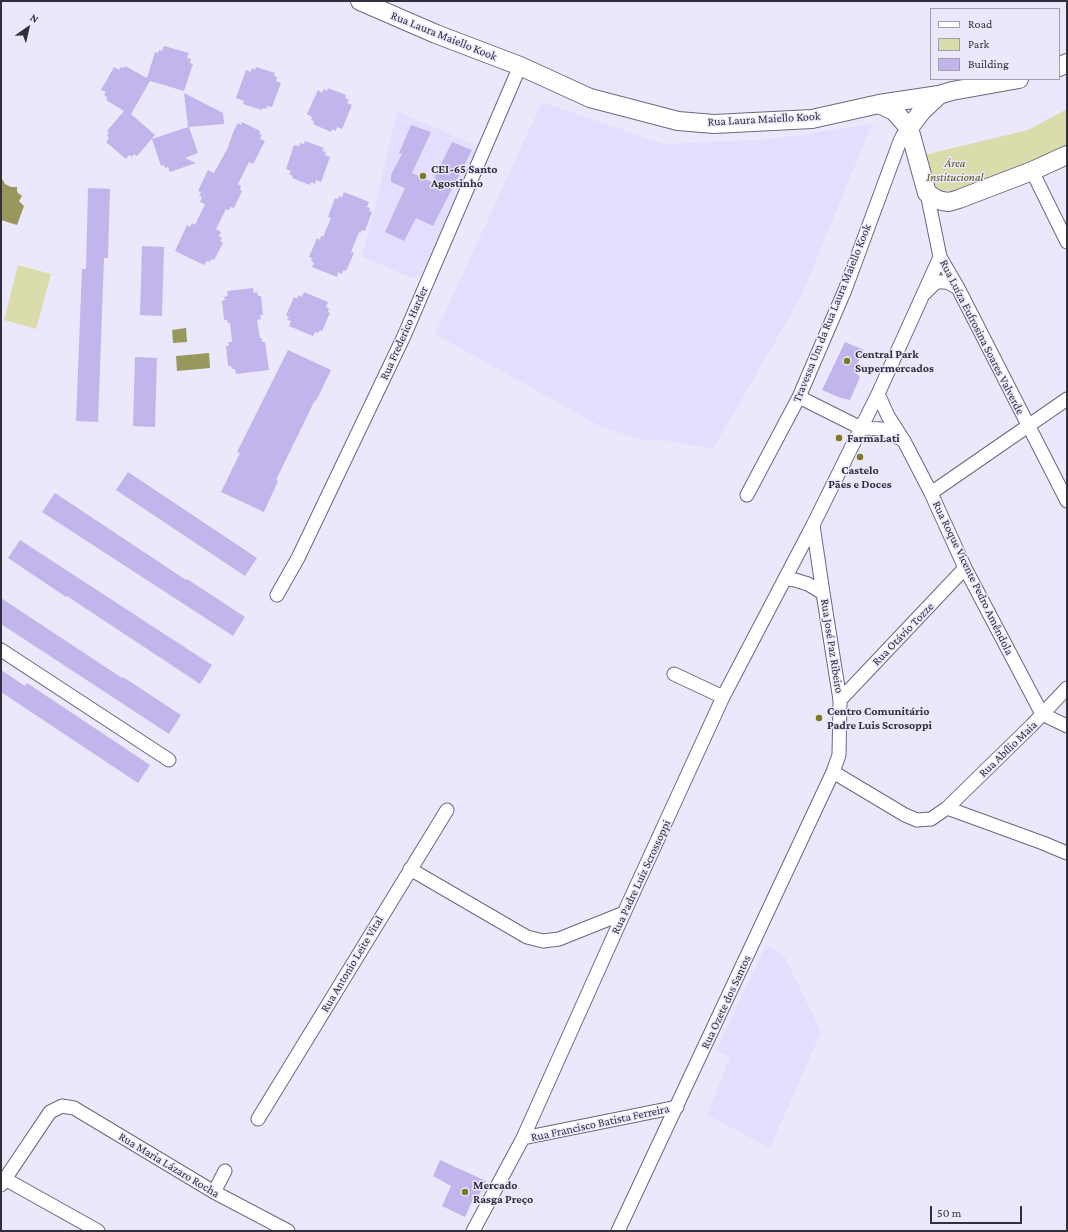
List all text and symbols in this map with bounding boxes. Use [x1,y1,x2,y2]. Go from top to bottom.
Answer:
north arrow [8,8,48,48]
street label: Rua Laura Maiello Kook [389,8,499,64]
legend [930,8,1060,80]
text: N [28,11,41,25]
text: Road [968,17,992,31]
text: Park [968,37,989,51]
text: Building [968,57,1009,71]
street label: Rua Laura Maiello Kook [707,109,821,129]
park label: Área Institucional [927,156,983,184]
place label: CEI-65 Santo Agostinho [431,162,497,190]
marker: CEI-65 Santo Agostinho [418,171,428,181]
street label: Travessa Um da Rua Laura Maiello Kook [790,222,874,404]
street label: Rua Luíza Eufrosina Soares Valverde [937,257,1027,417]
street label: Rua Frederico Harder [377,284,431,382]
place label: Central Park Supermercados [855,347,934,375]
marker: Central Park Supermercados [842,356,852,366]
place label: FarmaLati [847,431,900,445]
marker: FarmaLati [834,433,844,443]
marker: Castelo Pães e Doces [855,452,865,462]
place label: Castelo Pães e Doces [828,463,892,491]
street label: Rua Roque Vicente Pedro Amêndola [929,499,1017,657]
street label: Rua José Paz Ribeiro [817,598,847,694]
street label: Rua Otávio Tozze [869,599,937,669]
place label: Centro Comunitário Padre Luis Scrosoppi [827,704,932,732]
marker: Centro Comunitário Padre Luis Scrosoppi [814,713,824,723]
street label: Rua Abílio Maia [976,718,1040,780]
street label: Rua Padre Luiz Scrossoppi [608,818,674,936]
street label: Rua Antonio Leite Vital [318,913,386,1015]
street label: Rua Ozete dos Santos [698,953,754,1051]
street label: Rua Francisco Batista Ferreira [529,1101,671,1145]
street label: Rua Maria Lázaro Rocha [116,1129,222,1201]
place label: Mercado Rasga Preço [473,1178,533,1206]
marker: Mercado Rasga Preço [460,1187,470,1197]
scale bar [932,1198,1024,1224]
text: 50 m [937,1206,961,1220]

